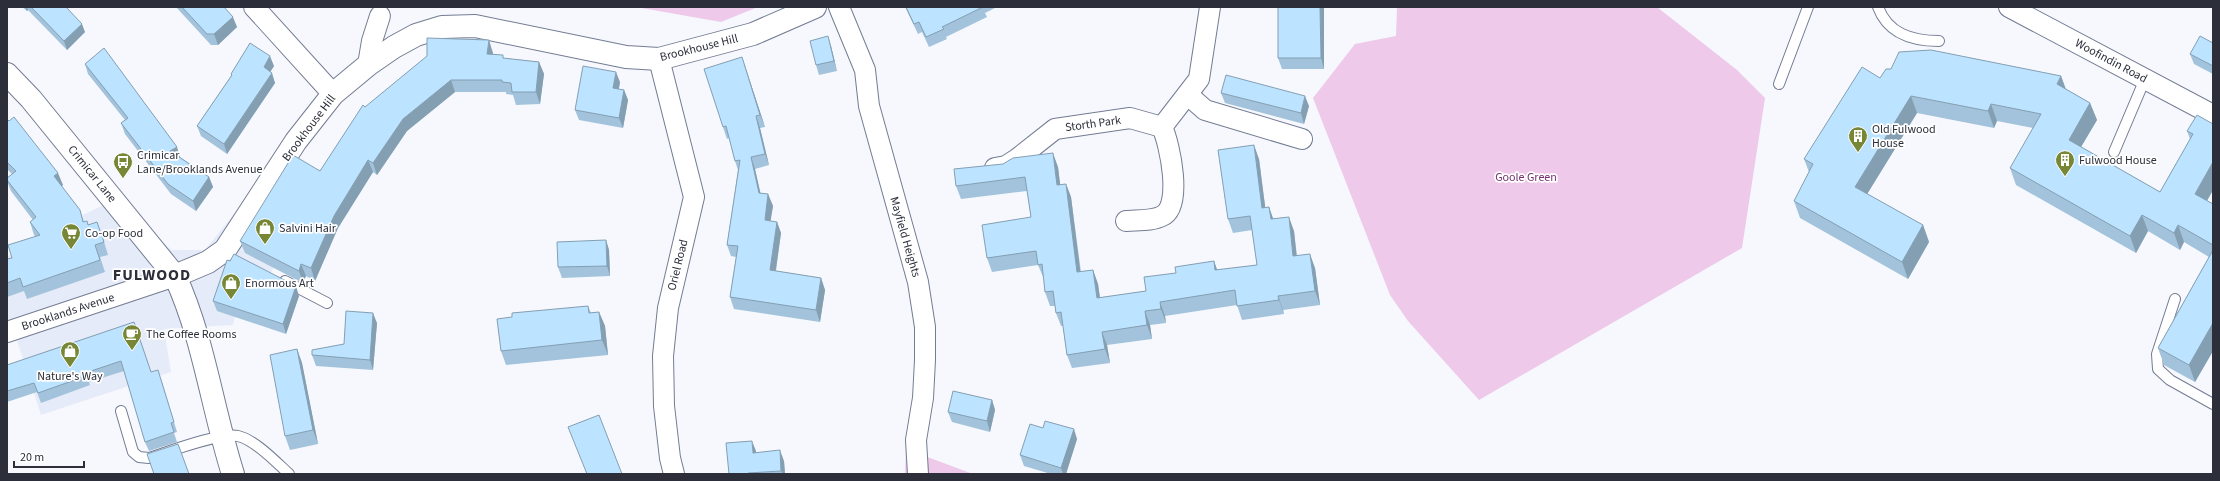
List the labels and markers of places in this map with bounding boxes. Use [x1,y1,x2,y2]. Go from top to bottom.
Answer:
place label: Old Fulwood House [1872,121,1936,152]
building icon: Old Fulwood House [1847,125,1869,153]
place label: Crimicar Lane/Brooklands Avenue [137,147,262,178]
building icon: Fulwood House [2054,149,2076,177]
bus stop icon: Crimicar Lane/Brooklands Avenue [112,151,134,179]
place label: Fulwood House [2079,152,2157,169]
shop icon: Salvini Hair [254,217,276,245]
place label: Salvini Hair [279,220,337,237]
supermarket icon: Co-op Food [60,222,82,250]
place label: Co-op Food [85,225,143,242]
shop icon: Enormous Art [220,272,242,300]
place label: Enormous Art [245,275,314,292]
cafe icon: The Coffee Rooms [121,323,143,351]
place label: The Coffee Rooms [146,326,236,343]
shop icon: Nature's Way [59,340,81,368]
place label: Nature's Way [37,368,103,385]

